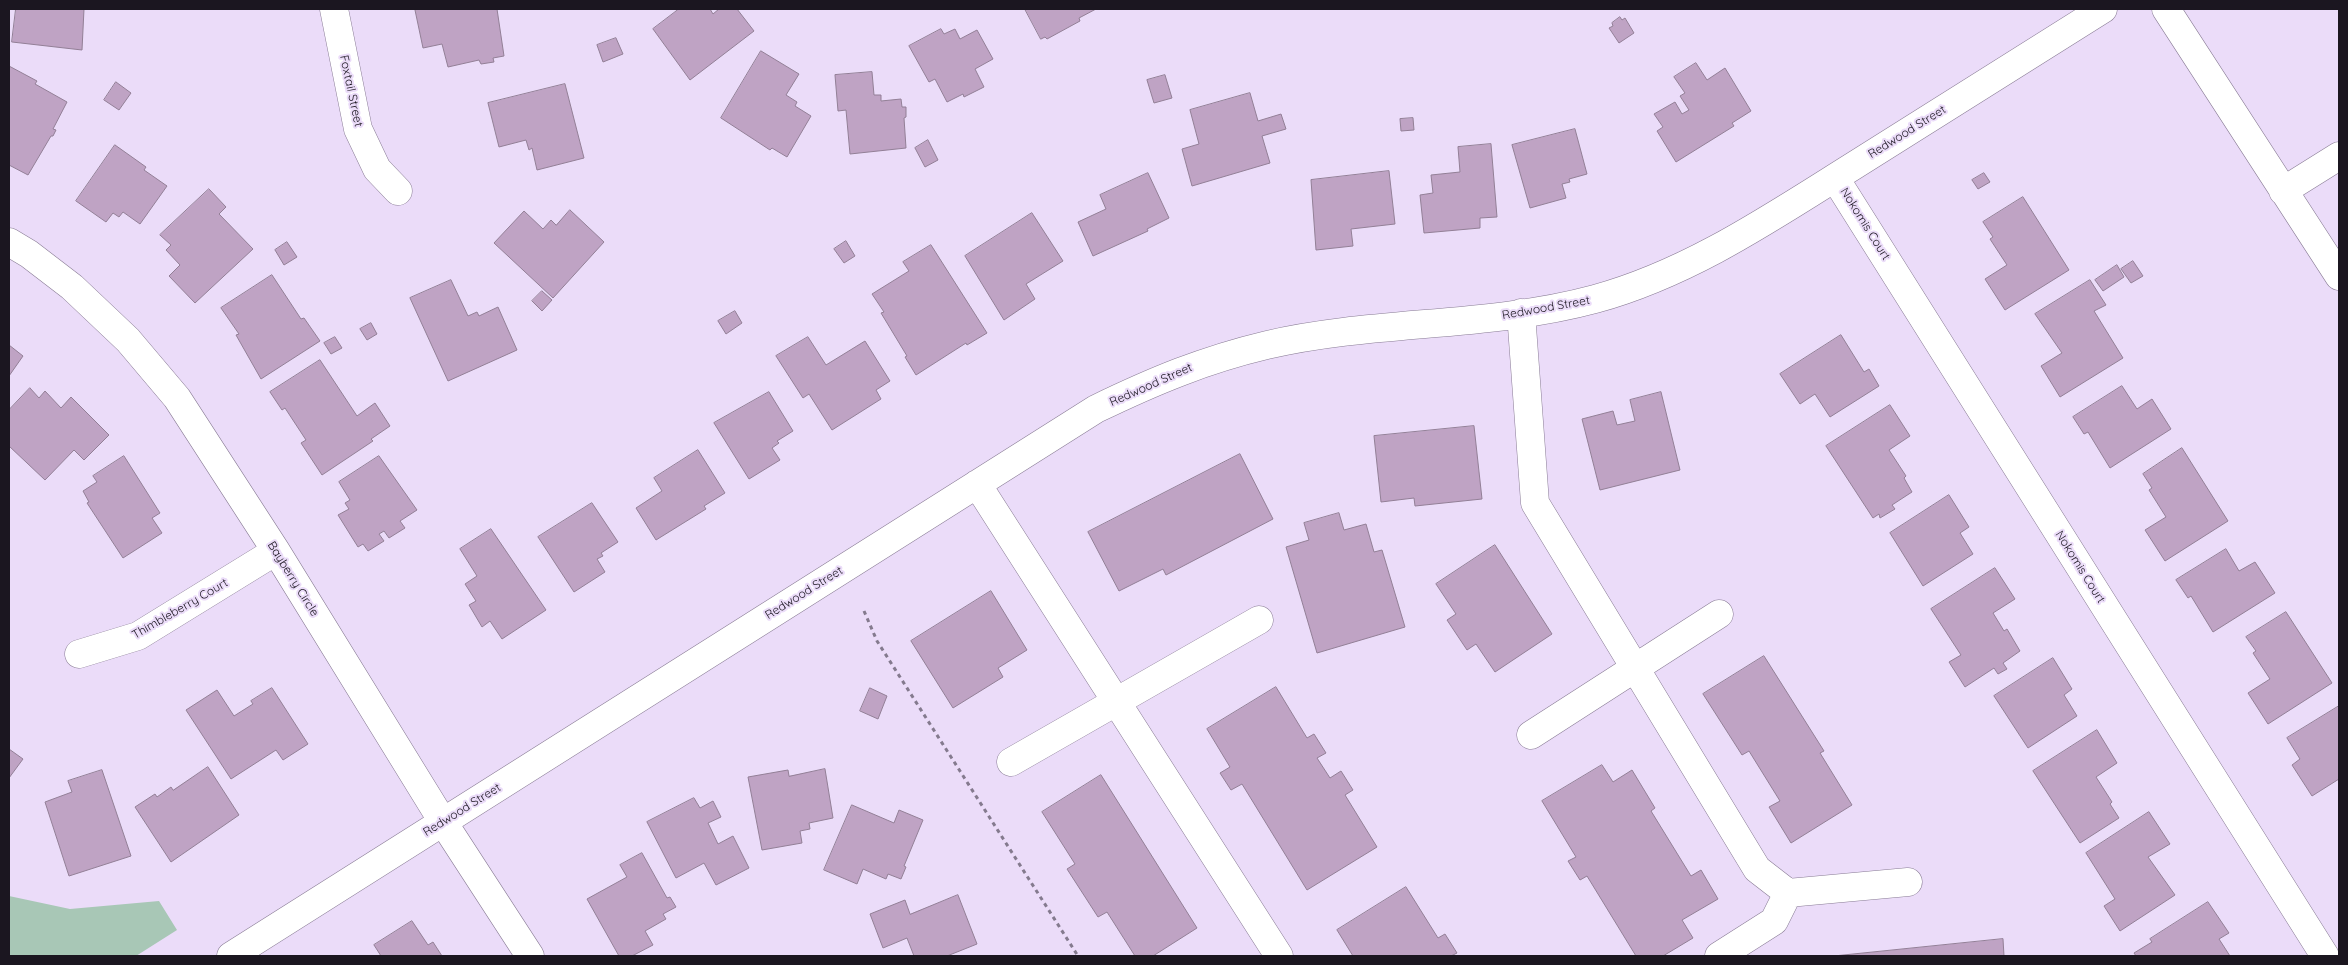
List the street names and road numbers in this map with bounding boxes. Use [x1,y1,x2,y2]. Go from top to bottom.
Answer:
street label: Foxtail Street [336,54,366,128]
street label: Redwood Street [1865,102,1949,162]
street label: Nokomis Court [1837,185,1893,263]
street label: Redwood Street [1501,293,1591,323]
street label: Redwood Street [1107,360,1195,410]
street label: Nokomis Court [2052,528,2108,606]
street label: Bayberry Circle [264,539,322,619]
street label: Redwood Street [762,563,846,623]
street label: Thimbleberry Court [130,576,230,642]
street label: Redwood Street [420,780,504,840]

